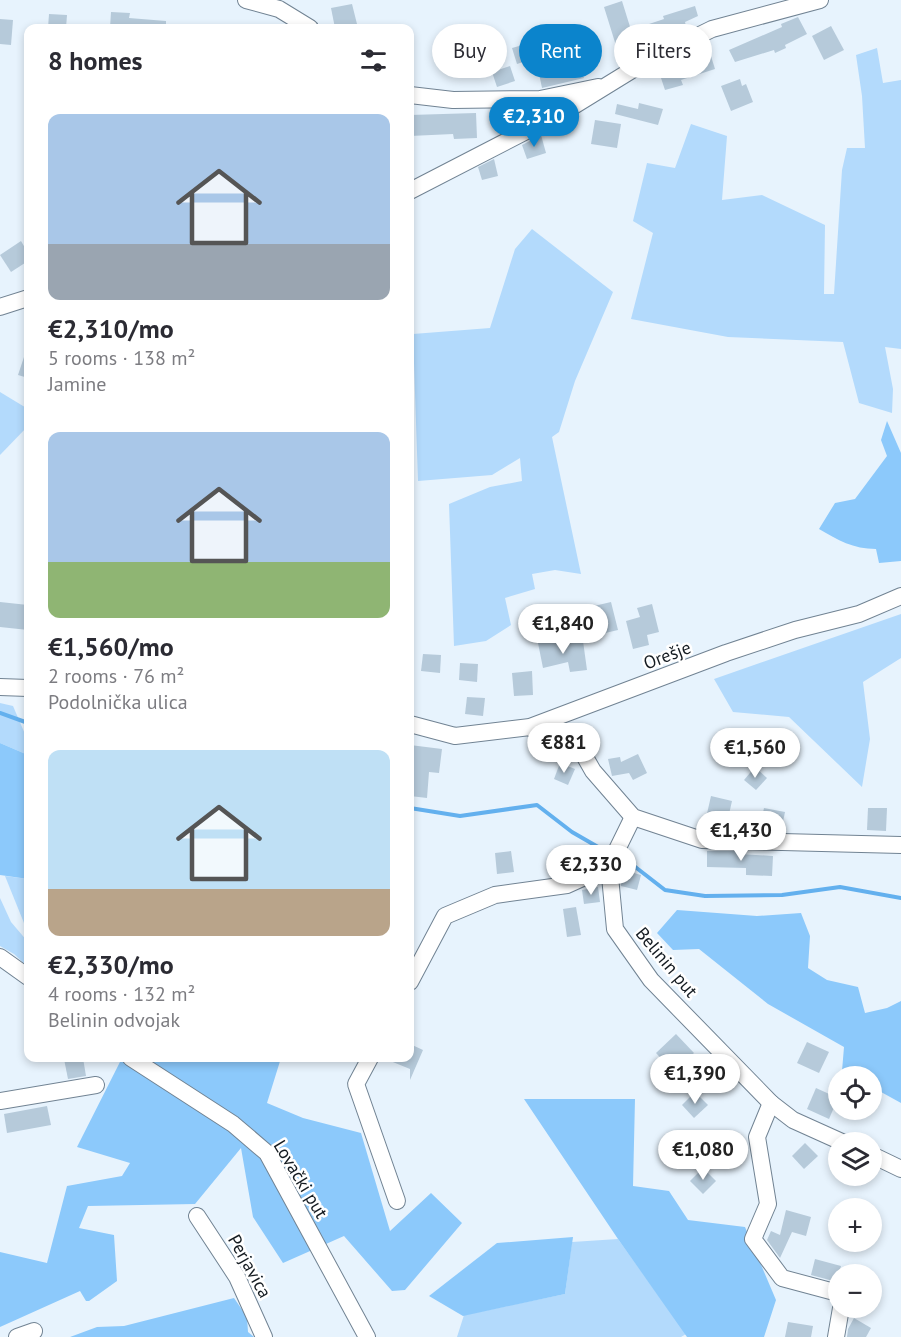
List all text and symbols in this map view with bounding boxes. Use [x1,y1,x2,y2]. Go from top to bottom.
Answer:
chip: Buy [432,24,507,78]
chip: Rent [519,24,602,78]
chip: Filters [614,24,712,78]
text: 8 homes [48,44,143,77]
icon: filters [357,44,390,77]
pin: €2,310 [485,97,583,148]
text: €2,310 [503,103,565,129]
icon: home [165,153,273,261]
text: €2,310/mo [48,312,174,345]
text: 5 rooms · 138 m² [48,345,195,371]
text: Jamine [48,371,106,397]
icon: home [165,471,273,579]
pin: €1,840 [514,604,612,655]
text: €1,840 [532,610,594,636]
text: €1,560/mo [48,630,174,663]
street label: Orešje [640,635,694,675]
text: 2 rooms · 76 m² [48,663,184,689]
text: Podolnička ulica [48,689,188,715]
pin: €881 [528,723,600,774]
pin: €1,560 [706,728,804,779]
text: €881 [541,729,587,755]
text: €1,560 [724,734,786,760]
icon: home [165,789,273,897]
pin: €1,430 [692,811,790,862]
text: €1,430 [710,817,772,843]
pin: €2,330 [542,845,640,896]
text: €2,330 [560,851,622,877]
street label: Belinin put [631,922,703,1002]
text: €2,330/mo [48,948,174,981]
text: 4 rooms · 132 m² [48,981,195,1007]
text: Belinin odvojak [48,1007,180,1033]
pin: €1,390 [646,1054,744,1105]
text: €1,390 [664,1060,726,1086]
map controls [828,1066,882,1318]
button: locate [828,1066,882,1120]
pin: €1,080 [654,1130,752,1181]
button: layers [828,1132,882,1186]
street label: Lovački put [269,1136,333,1222]
text: €1,080 [672,1136,734,1162]
button: + [828,1198,882,1252]
street label: Perjavica [223,1230,277,1302]
button: − [828,1264,882,1318]

